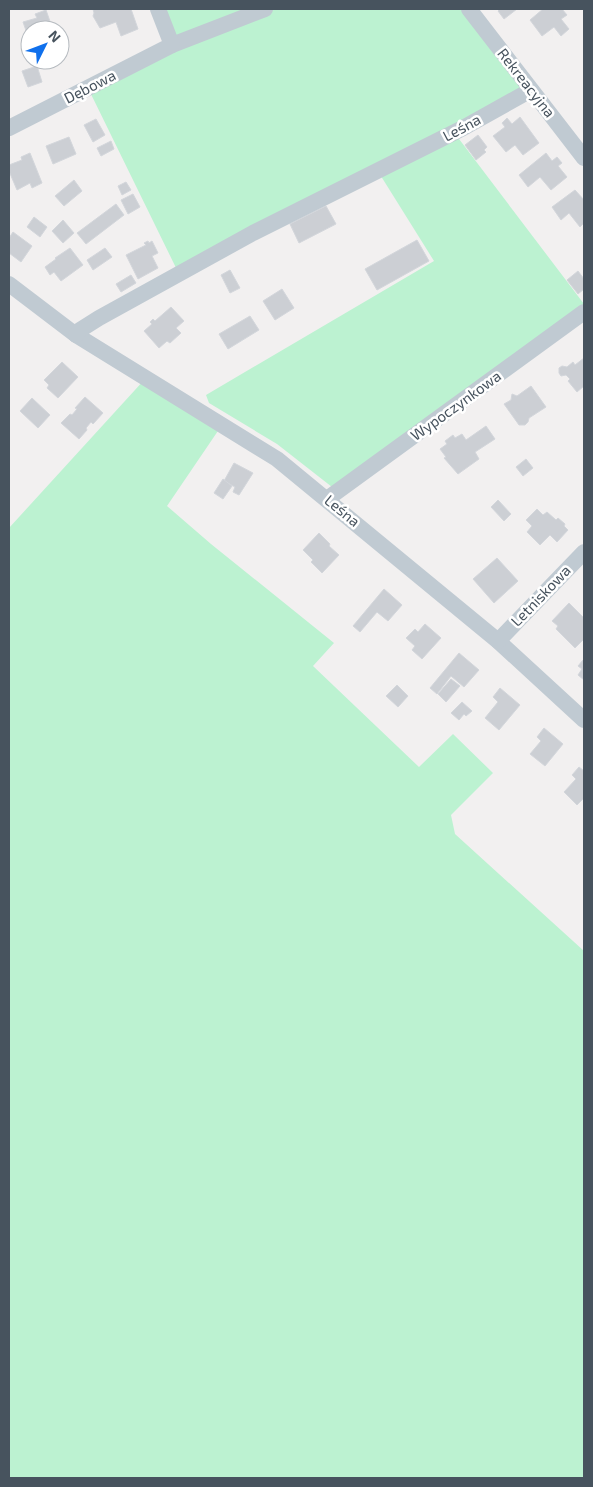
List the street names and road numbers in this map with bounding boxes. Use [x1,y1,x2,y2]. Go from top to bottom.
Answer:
street label: Rekreacyjna [493,44,559,121]
street label: Dębowa [61,65,118,107]
street label: Leśna [440,110,484,145]
street label: Wypoczynkowa [407,366,504,444]
street label: Leśna [321,491,364,530]
street label: Letniskowa [507,561,574,630]

